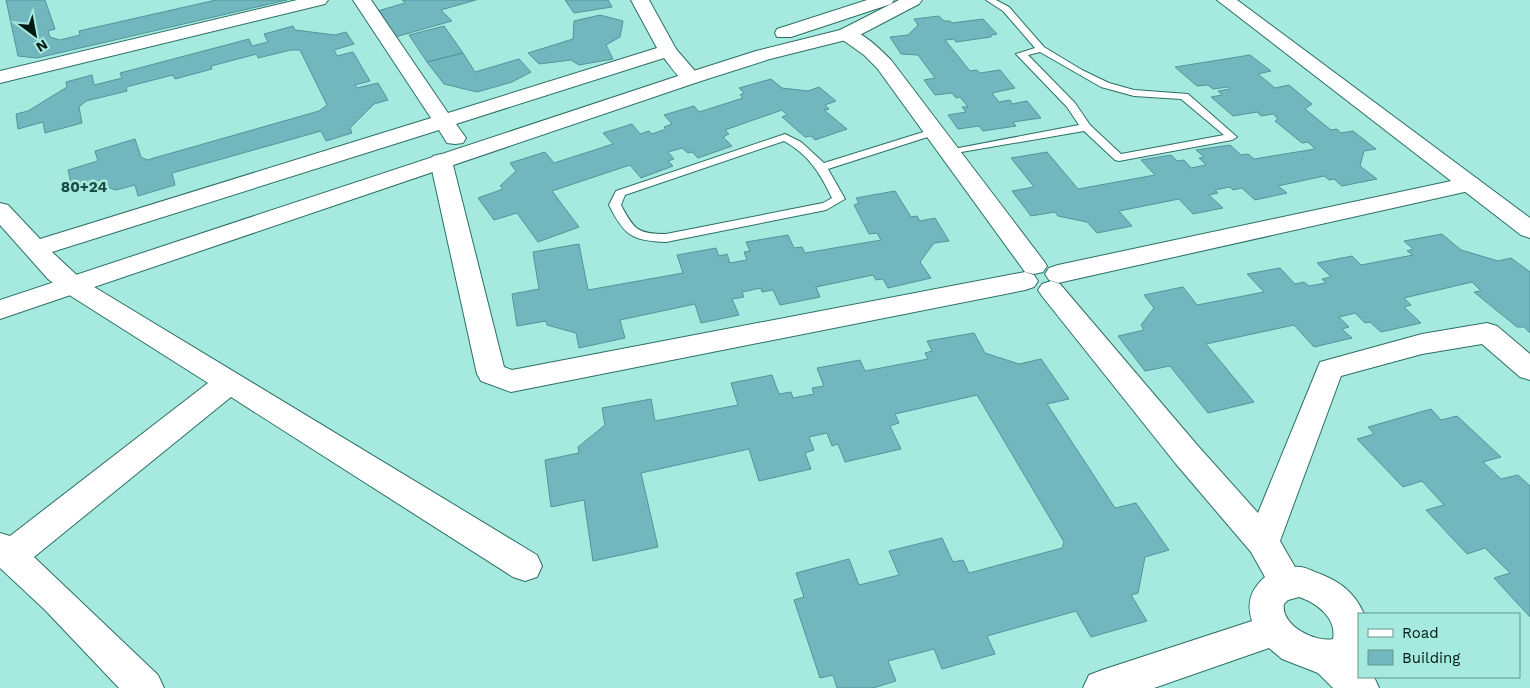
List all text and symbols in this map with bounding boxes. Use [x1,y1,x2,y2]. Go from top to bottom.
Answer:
north arrow [10,10,60,60]
text: N [33,36,51,56]
district label: 80+24 [61,178,108,196]
legend [1358,613,1520,678]
text: Road [1402,624,1439,642]
text: Building [1402,649,1460,667]

